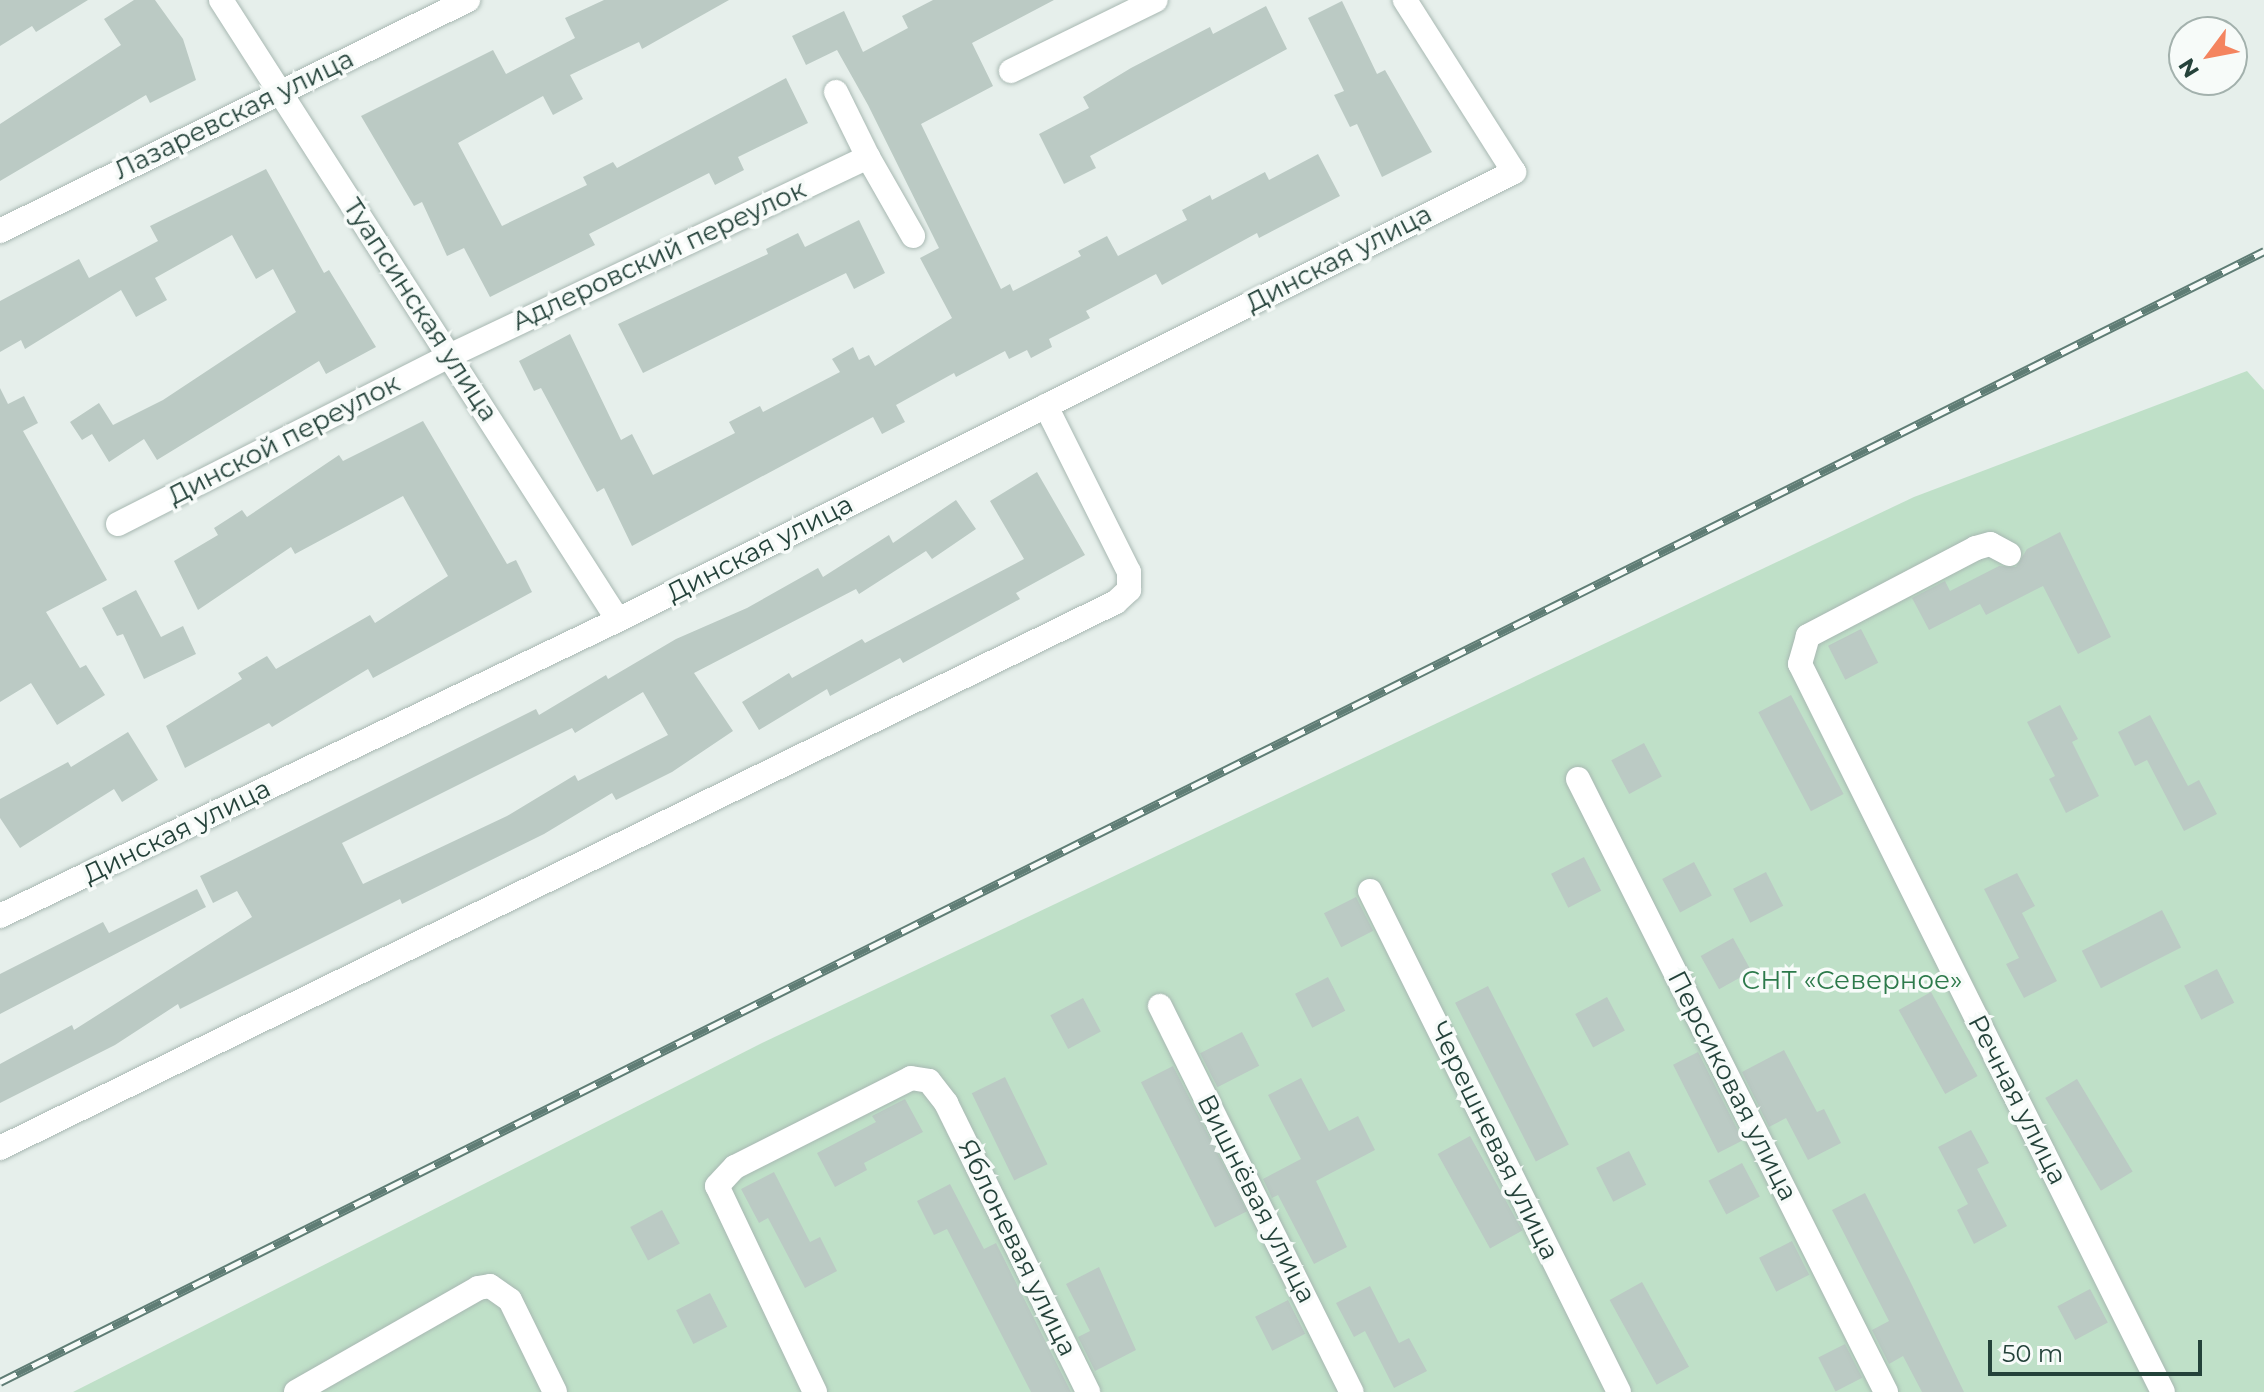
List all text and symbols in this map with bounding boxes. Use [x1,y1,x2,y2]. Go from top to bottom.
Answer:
north arrow [2168,16,2248,96]
street label: Лазаревская улица [109,43,359,187]
text: N [2173,53,2205,83]
street label: Адлеровский переулок [507,174,811,338]
street label: Туапсинская улица [336,193,504,427]
street label: Динская улица [1241,199,1437,319]
street label: Динской переулок [163,368,405,512]
street label: Динская улица [662,489,858,609]
street label: Динская улица [78,773,276,891]
park label: СНТ «Северное» [1742,965,1962,997]
street label: Персиковая улица [1660,966,1804,1206]
street label: Речная улица [1961,1010,2073,1190]
street label: Черешневая улица [1423,1017,1565,1265]
street label: Вишнёвая улица [1190,1090,1322,1308]
street label: Яблоневая улица [951,1134,1083,1362]
scale bar [1992,1324,2206,1374]
text: 50 m [2002,1339,2063,1368]

